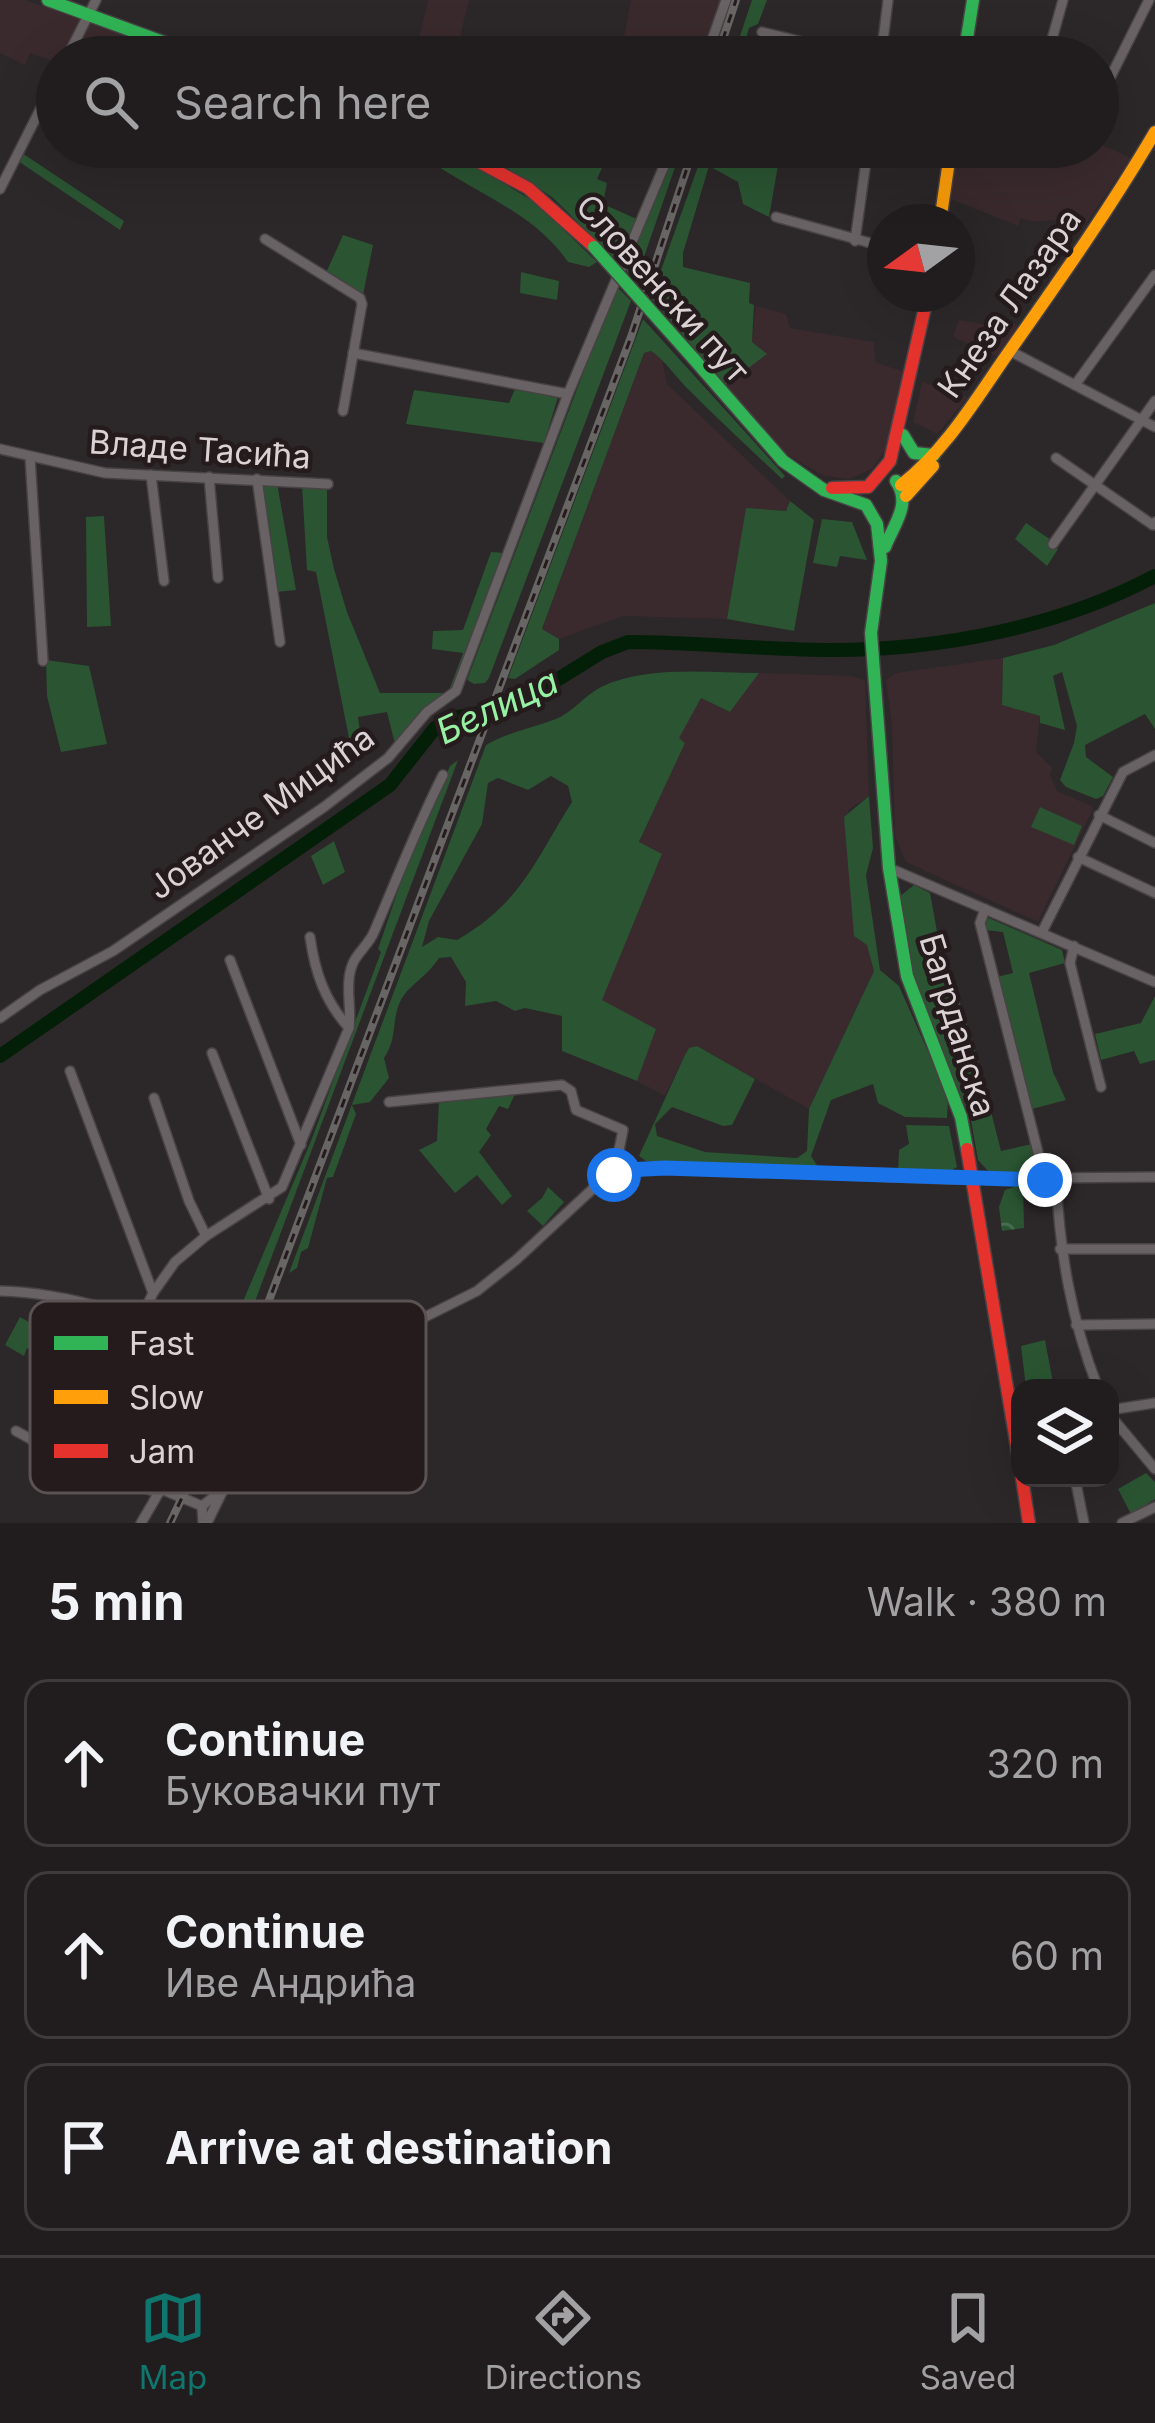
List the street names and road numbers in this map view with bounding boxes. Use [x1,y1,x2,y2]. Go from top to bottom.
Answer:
street label: Словенски пут [568,186,758,391]
street label: Кнеза Лазара [929,201,1089,405]
street label: Владе Тасића [88,421,312,477]
street label: Јованче Мицића [140,717,382,907]
street label: Багрданска [911,929,1005,1121]

